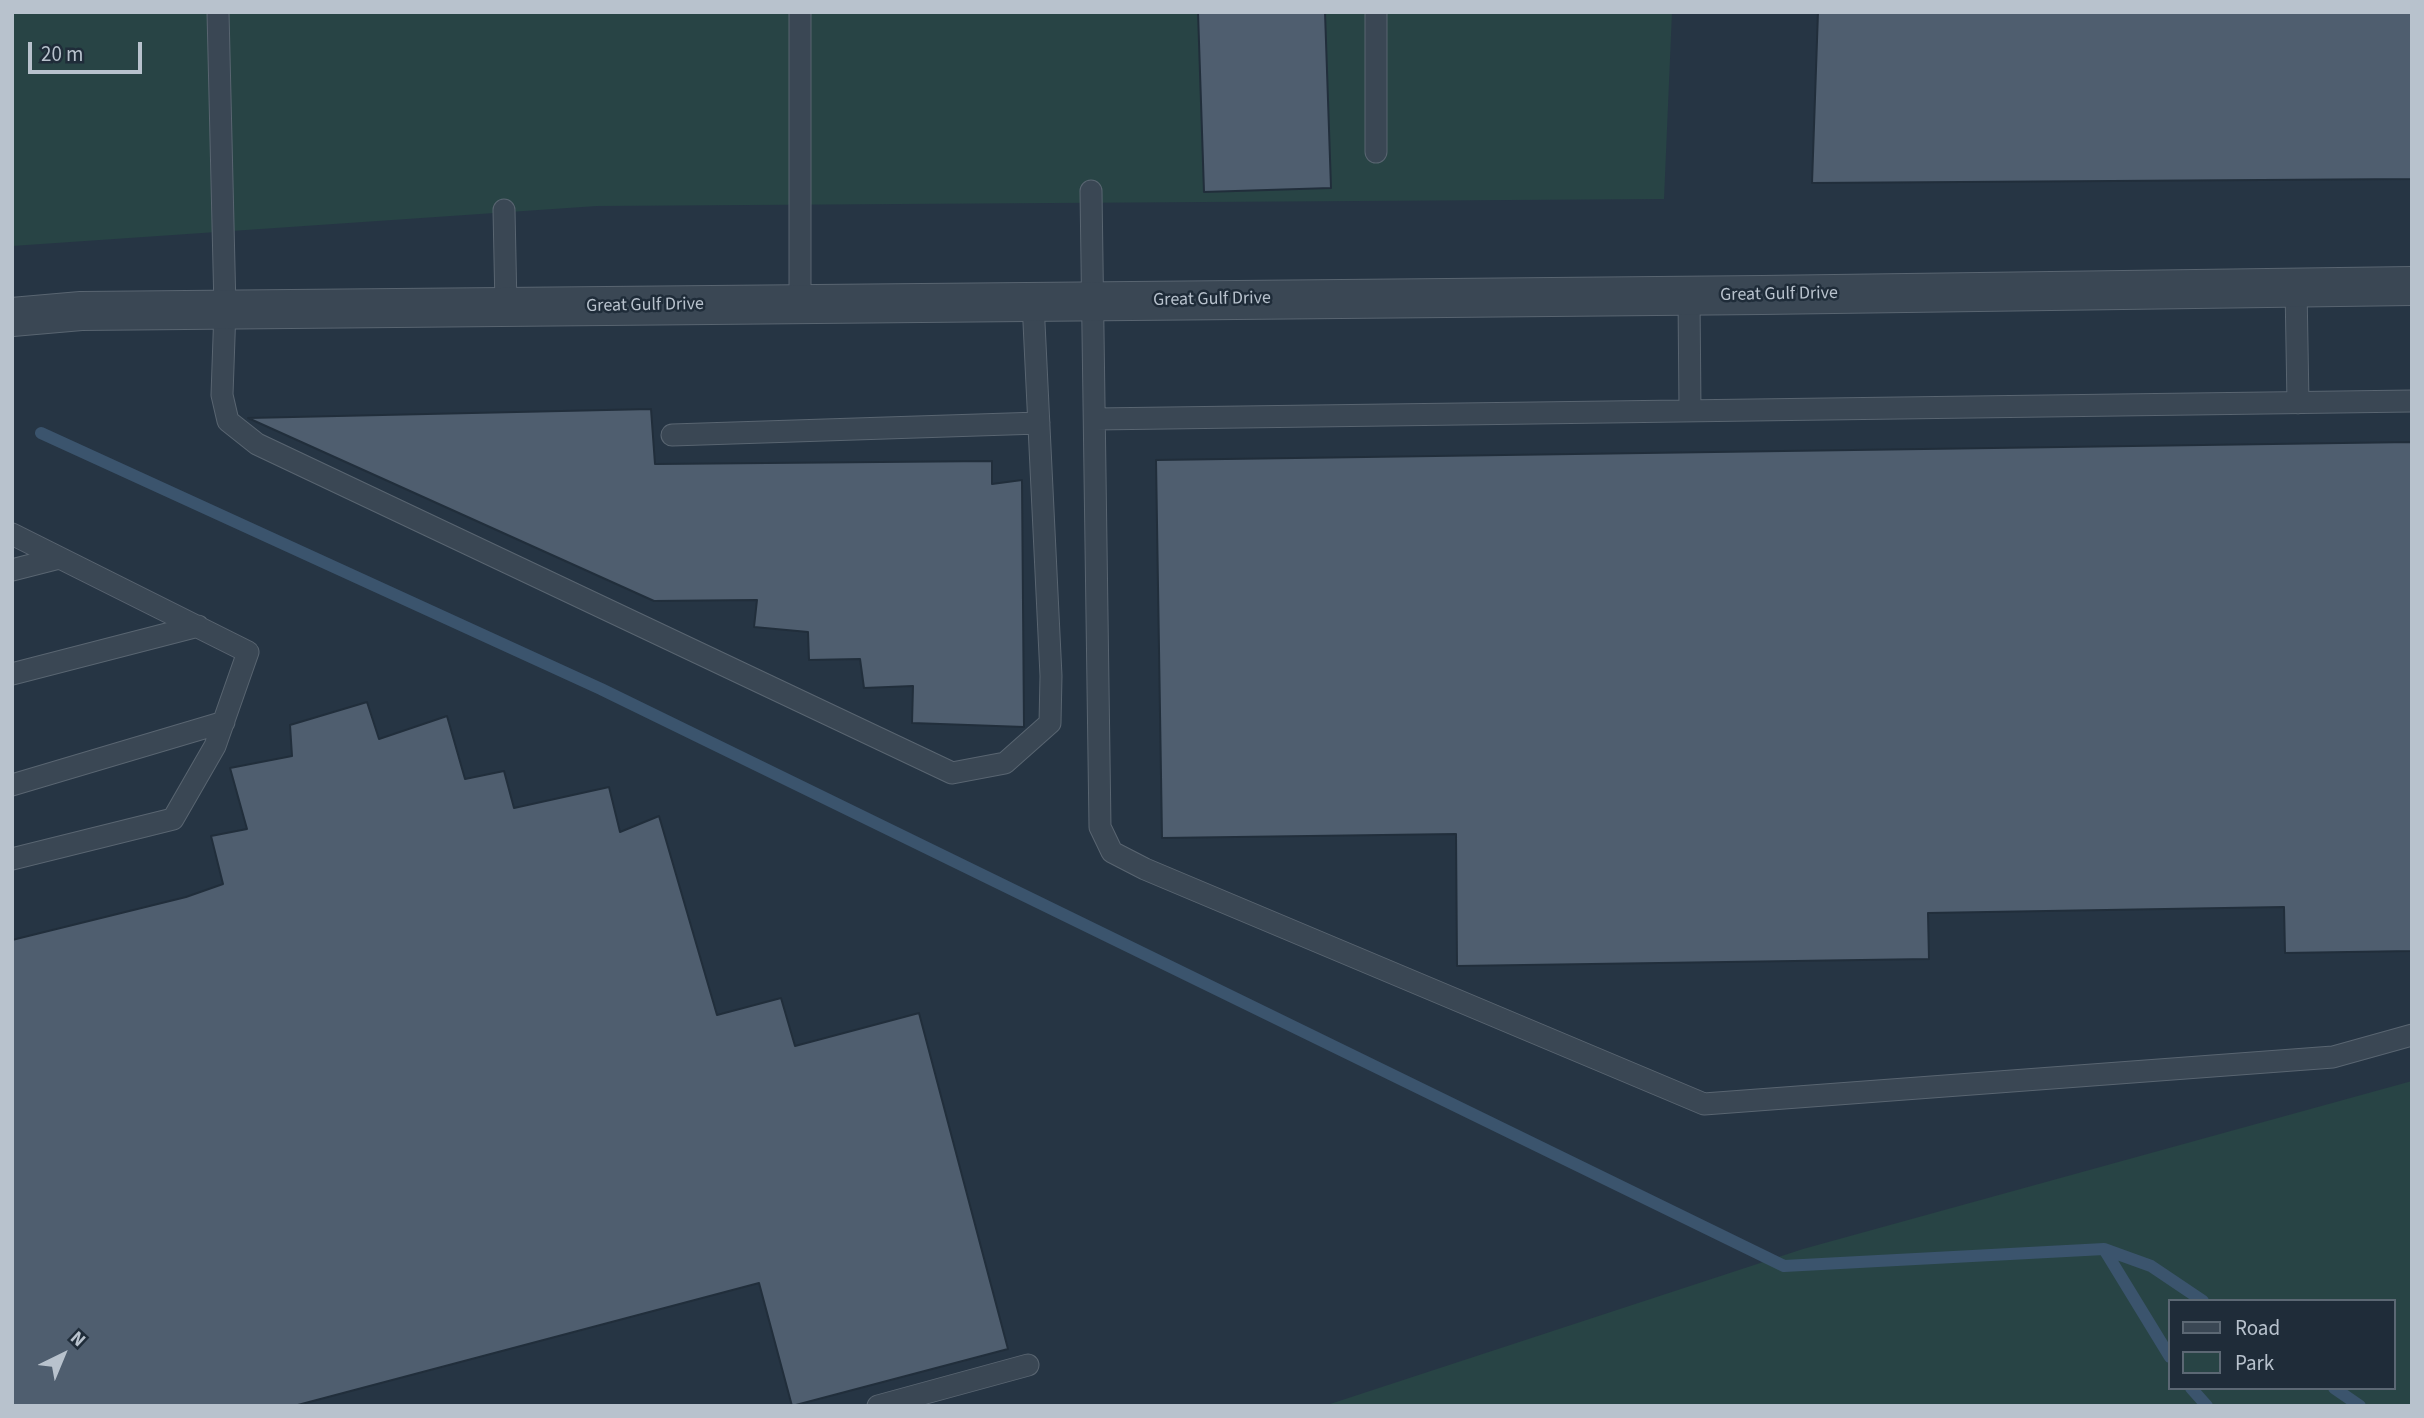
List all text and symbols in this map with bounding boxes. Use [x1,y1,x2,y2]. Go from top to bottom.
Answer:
scale bar [32,28,145,72]
text: 20 m [41,39,83,69]
street label: Great Gulf Drive [1720,283,1838,307]
street label: Great Gulf Drive [1153,288,1271,312]
street label: Great Gulf Drive [586,294,704,318]
legend [2168,1299,2396,1390]
text: Road [2235,1313,2280,1343]
north arrow [28,1320,98,1390]
text: N [64,1325,91,1353]
text: Park [2235,1348,2274,1378]

